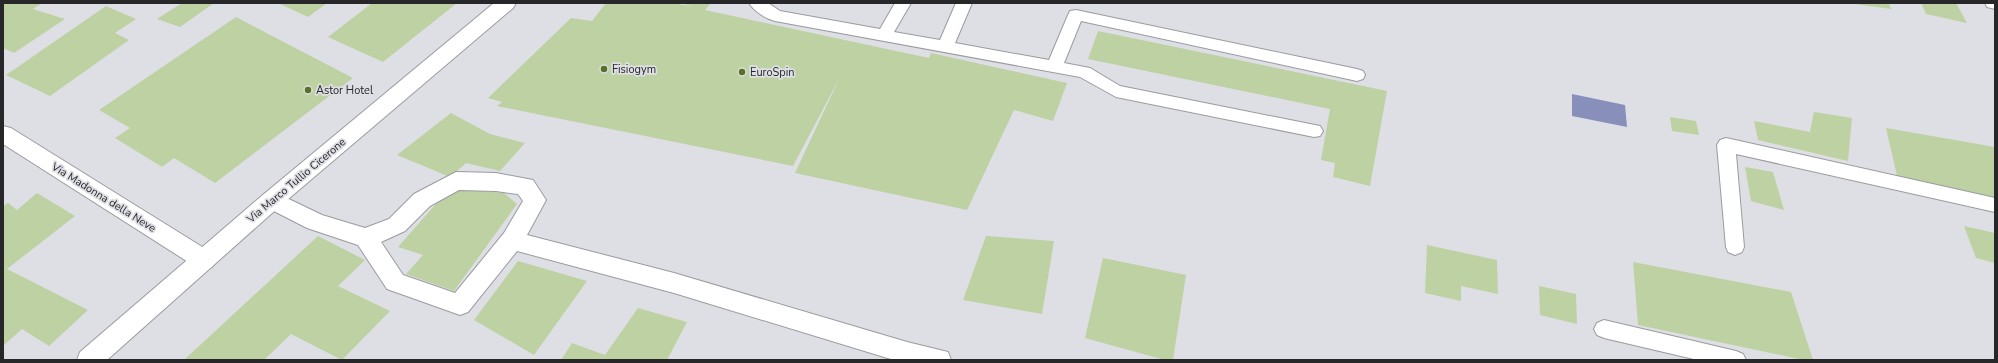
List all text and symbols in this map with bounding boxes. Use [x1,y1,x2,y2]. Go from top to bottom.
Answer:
place label: Fisiogym [612,62,656,77]
marker: Fisiogym [599,64,609,74]
place label: EuroSpin [750,65,795,80]
marker: EuroSpin [737,67,747,77]
place label: Astor Hotel [316,83,374,98]
marker: Astor Hotel [303,85,313,95]
street label: Via Marco Tullio Cicerone [243,134,349,227]
street label: Via Madonna della Neve [48,159,159,236]

